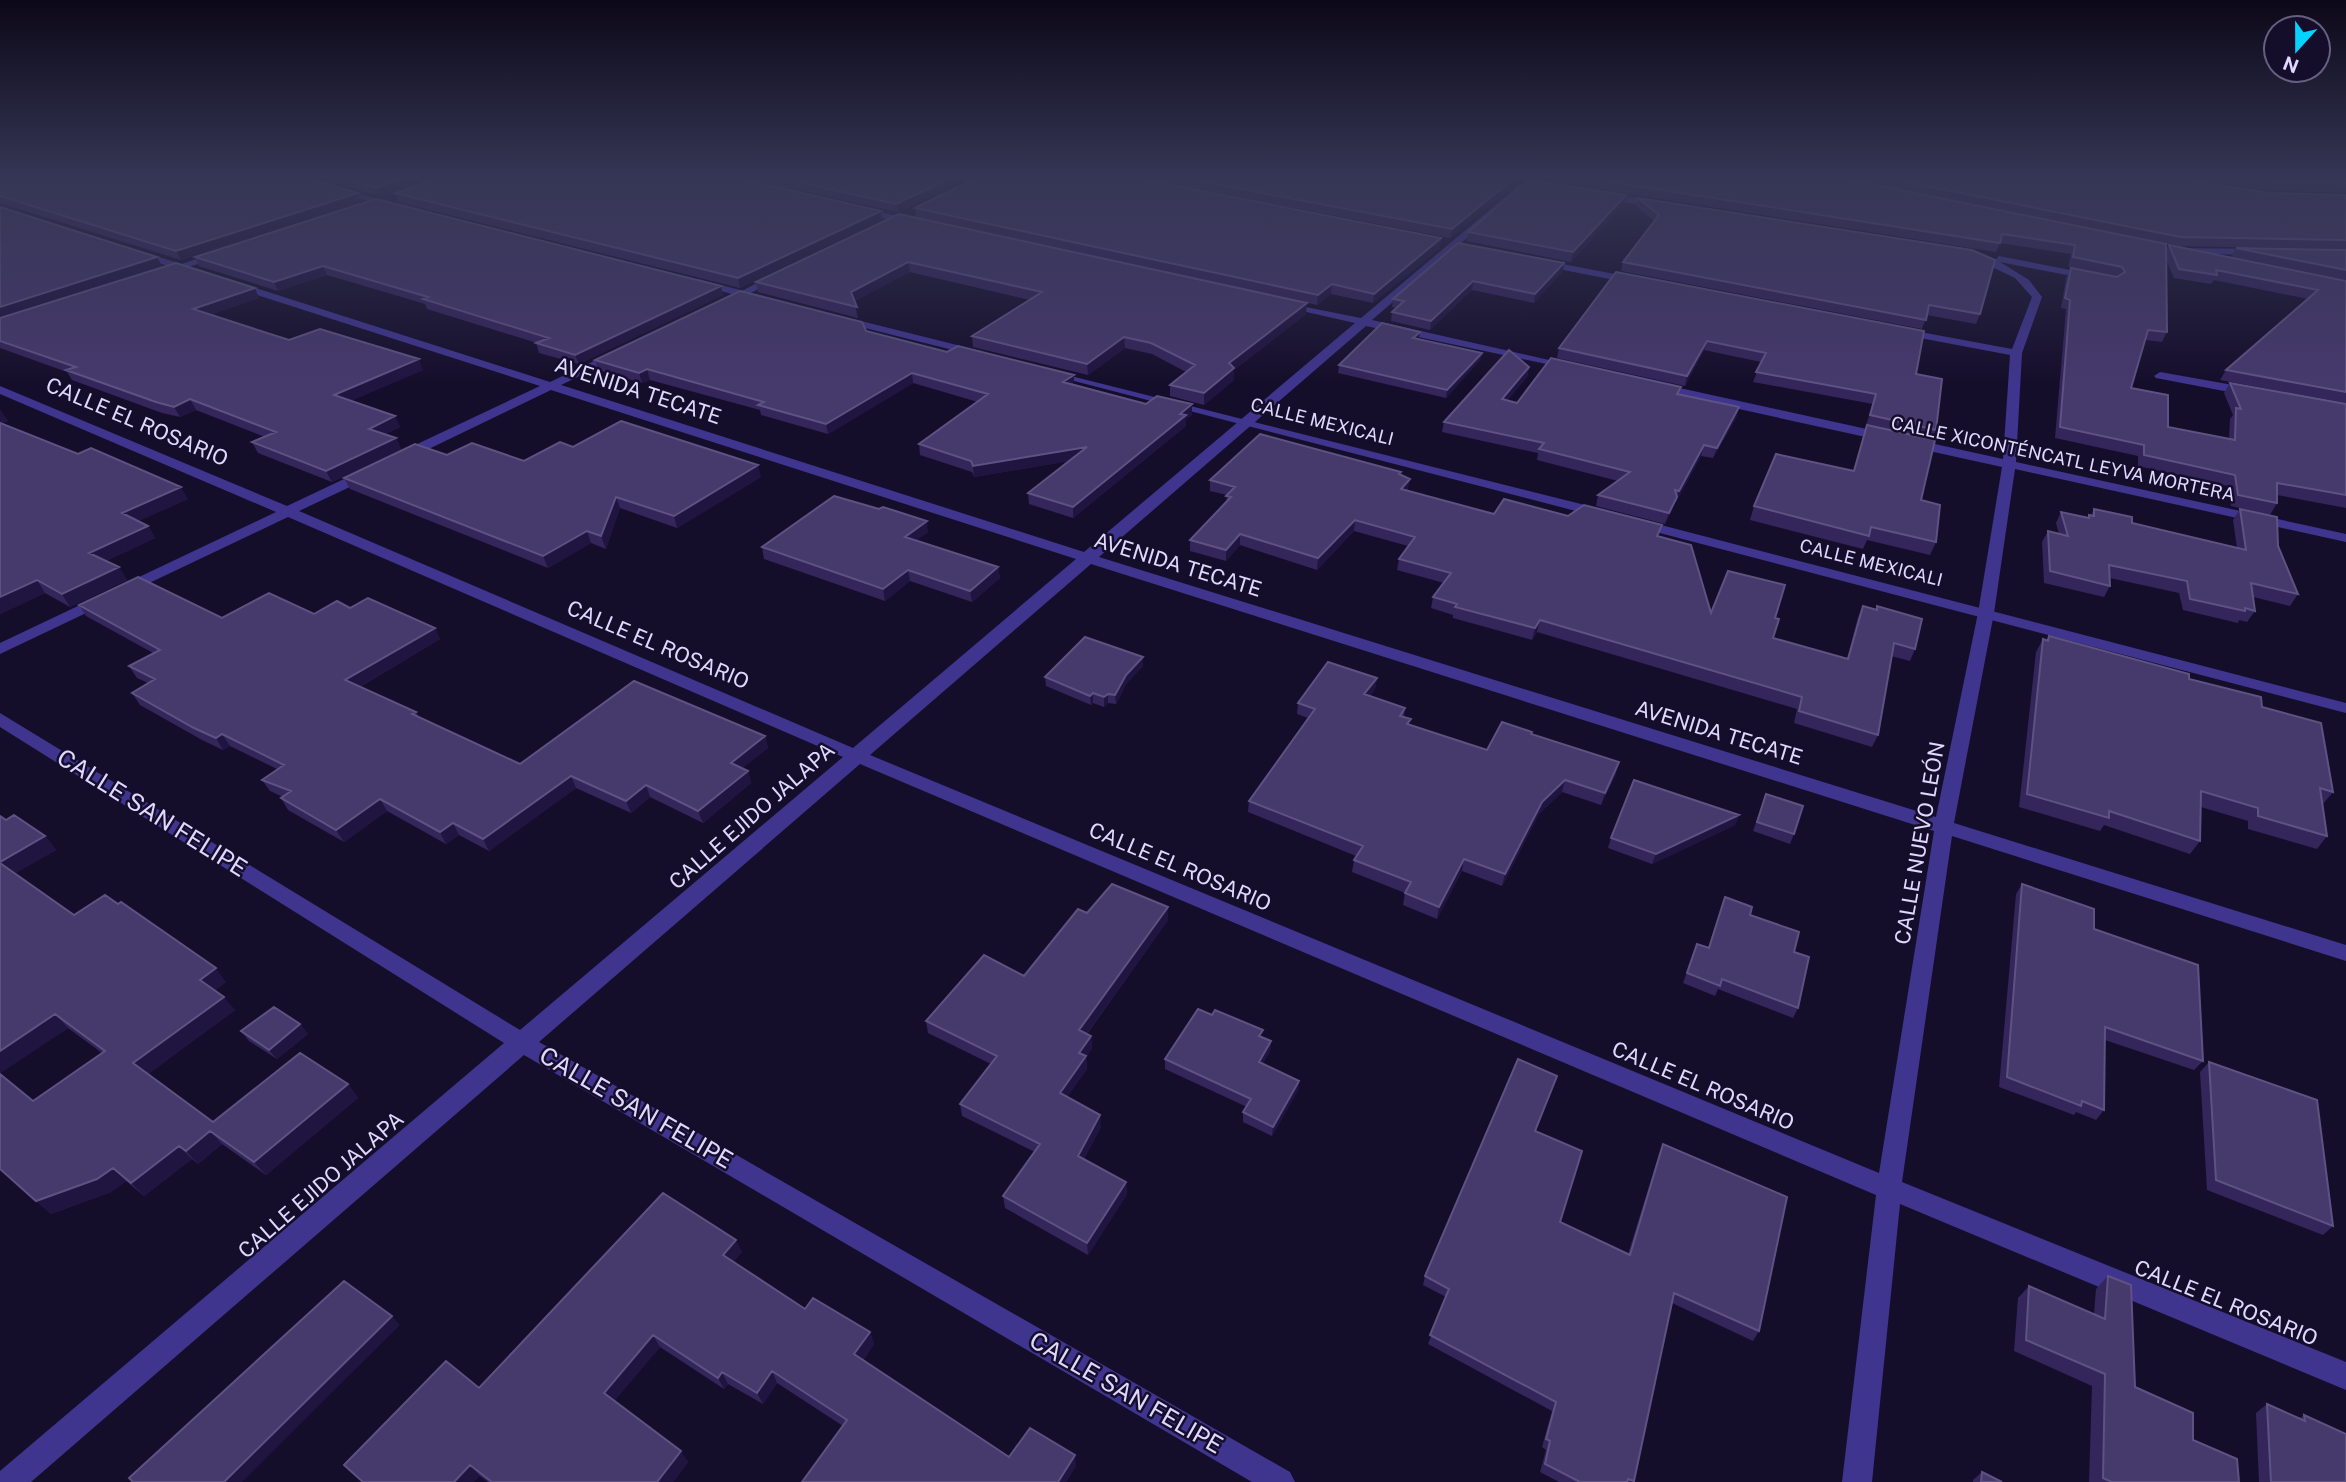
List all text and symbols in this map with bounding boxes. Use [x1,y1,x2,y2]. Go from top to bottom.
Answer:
north arrow [2262,14,2332,84]
text: N [2280,52,2302,78]
street label: AVENIDA TECATE [552,352,725,429]
street label: CALLE EL ROSARIO [42,372,232,471]
street label: CALLE MEXICALI [1248,394,1396,449]
street label: CALLE XICONTÉNCATL LEYVA MORTERA [1889,411,2237,505]
street label: AVENIDA TECATE [1091,527,1265,602]
street label: CALLE MEXICALI [1797,535,1945,590]
street label: CALLE EL ROSARIO [563,595,753,694]
street label: AVENIDA TECATE [1632,695,1806,770]
street label: CALLE EJIDO JALAPA [664,737,839,894]
street label: CALLE NUEVO LEÓN [1889,739,1950,946]
street label: CALLE SAN FELIPE [52,742,253,882]
street label: CALLE EL ROSARIO [1085,817,1275,916]
street label: CALLE EL ROSARIO [1608,1036,1798,1135]
street label: CALLE SAN FELIPE [535,1040,738,1174]
street label: CALLE EJIDO JALAPA [233,1106,408,1263]
street label: CALLE EL ROSARIO [2131,1254,2321,1351]
street label: CALLE SAN FELIPE [1025,1325,1228,1459]

